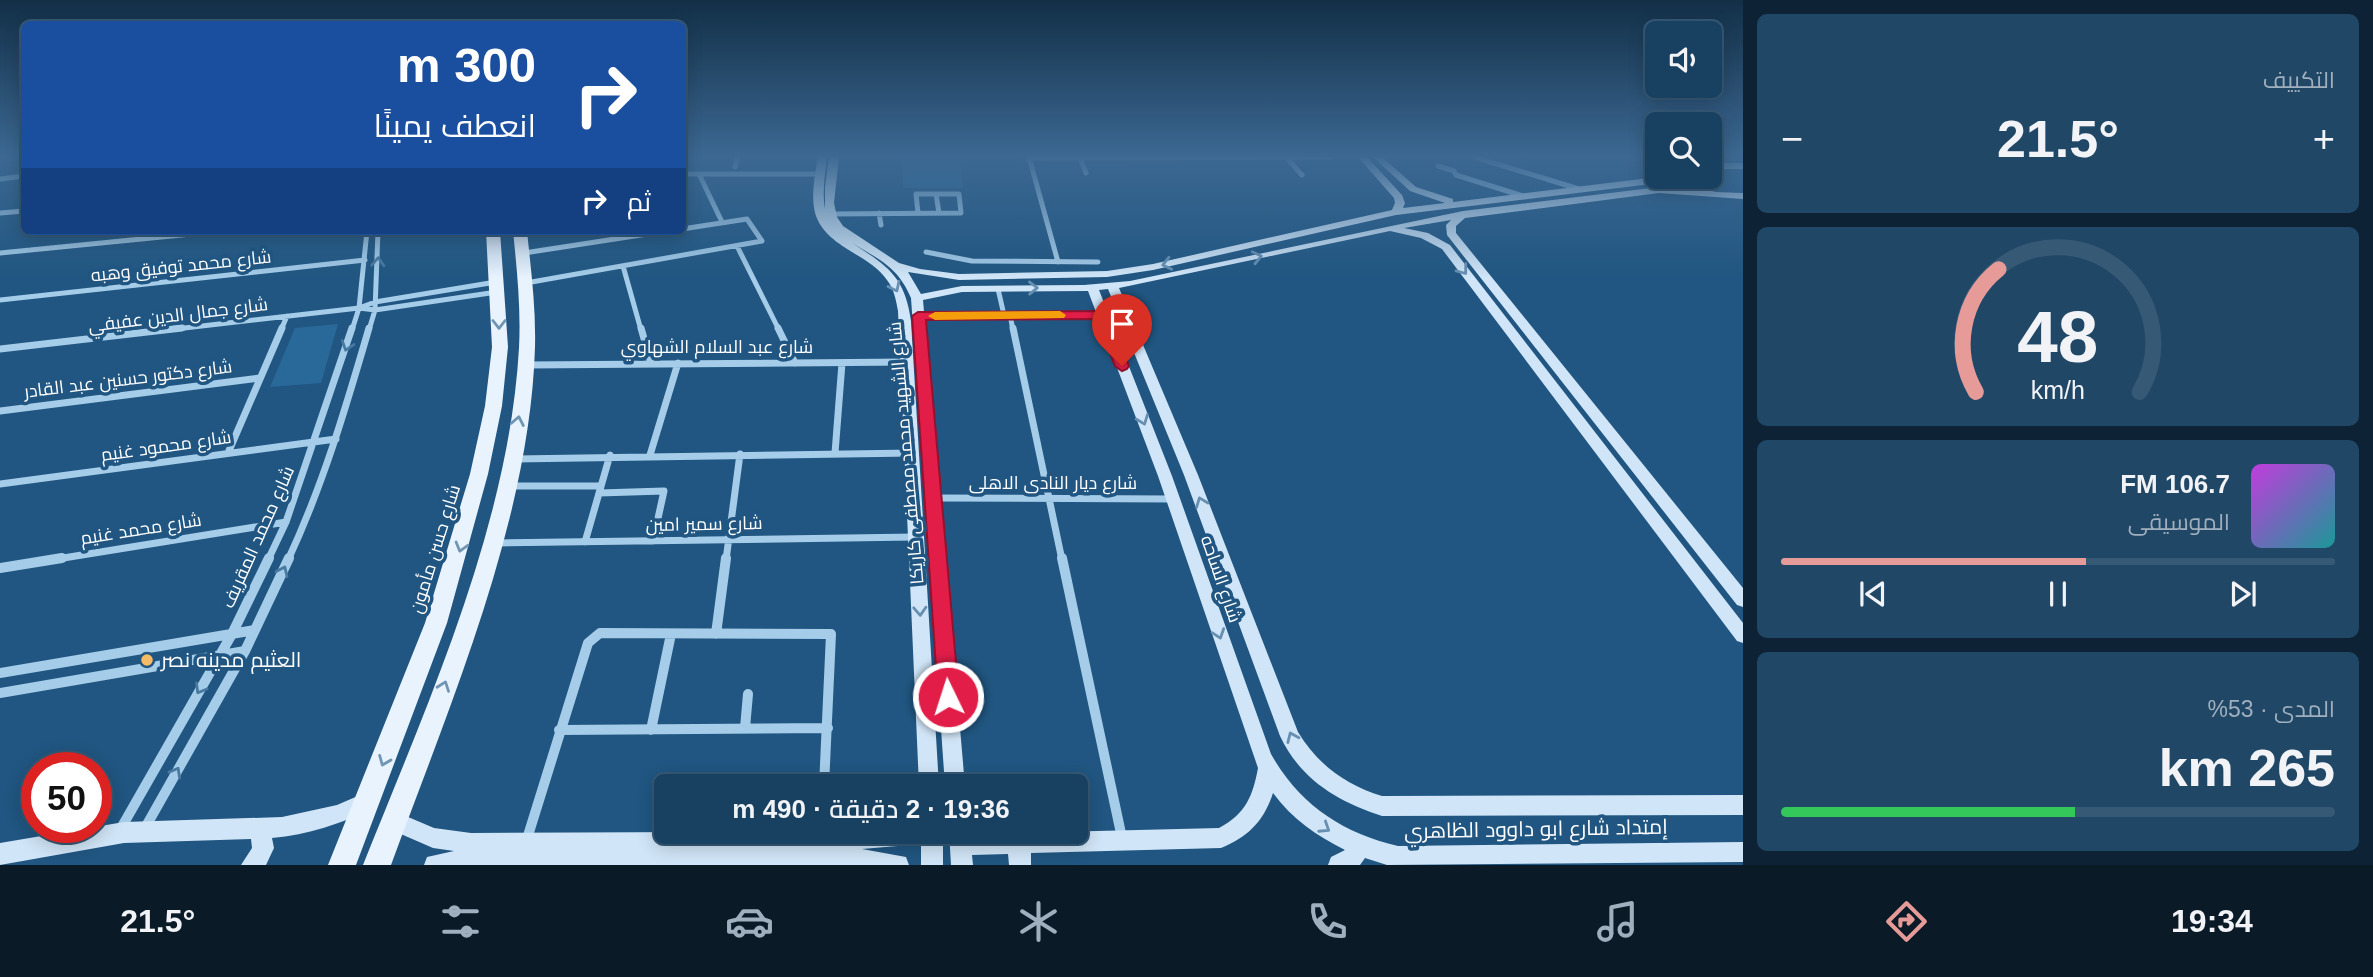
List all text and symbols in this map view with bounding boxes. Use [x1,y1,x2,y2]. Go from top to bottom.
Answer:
map controls [1645,21,1722,189]
button: sound [1645,21,1722,98]
text: 300 m [397,38,536,92]
icon: right [560,49,651,140]
text: التكييف [2263,67,2335,93]
text: انعطف يمينًا [373,108,536,144]
text: 21.5° [1997,110,2119,168]
button: search [1645,112,1722,189]
text: − [1781,118,1803,160]
text: + [2313,118,2335,160]
icon: right [575,182,613,220]
text: ثم [627,187,651,217]
street label: شارع محمد توفيق وهبه [90,247,272,287]
one-way arrow [1251,250,1263,265]
one-way arrow [1161,255,1173,270]
one-way arrow [370,256,385,267]
one-way arrow [1455,262,1468,274]
one-way arrow [887,280,901,293]
one-way arrow [1028,281,1039,296]
street label: شارع جمال الدين عفيفي [87,294,270,340]
pin [1092,294,1152,366]
text: 48 [2018,297,2098,378]
icon: arrive [1103,305,1141,343]
one-way arrow [491,319,507,329]
street label: شارع الشهيد محمد مصطفى كاريكا [885,321,929,585]
street label: شارع عبد السلام الشهاوي [621,337,813,361]
one-way arrow [341,339,355,351]
street label: شارع دكتور حسنين عبد القادر [22,356,233,404]
text: km/h [2031,376,2085,404]
one-way arrow [1134,413,1148,425]
one-way arrow [510,415,525,427]
street label: شارع محمود غنيم [99,427,233,467]
street label: شارع محمد المقريف [218,463,300,612]
text: 106.7 FM [2120,469,2230,499]
street label: شارع ديار النادى الاهلى [969,473,1137,495]
street label: شارع حسن مأمون [405,482,466,616]
one-way arrow [1196,497,1210,509]
text: الموسيقى [2128,509,2230,535]
street label: شارع محمد غنيم [79,510,203,550]
street label: شارع سمير امين [645,513,763,537]
street label: شارع الساحه [1195,533,1245,626]
one-way arrow [455,541,469,553]
one-way arrow [275,566,289,578]
icon: previous [1854,575,1892,613]
icon: pause [2039,575,2077,613]
icon: next [2224,575,2262,613]
one-way arrow [913,606,928,617]
one-way arrow [1211,627,1225,639]
place label: العثيم مدينه نصر [160,648,301,674]
marker: العثيم مدينه نصر [139,652,155,668]
position arrow [911,660,985,734]
one-way arrow [195,681,208,694]
one-way arrow [435,681,449,693]
text: المدى · 53% [2208,696,2335,722]
one-way arrow [1286,732,1300,744]
text: 265 km [2159,739,2335,797]
speed limit sign: 50 [21,752,112,843]
one-way arrow [378,754,392,766]
one-way arrow [168,767,181,779]
text: 19:36 · 2 دقيقة · 490 m [732,794,1010,824]
street label: إمتداد شارع ابو داوود الظاهري [1404,815,1668,847]
one-way arrow [1317,820,1330,833]
icon: filters [436,897,485,946]
icon: car [725,897,774,946]
icon: climate [1014,897,1063,946]
icon: phone [1303,897,1352,946]
icon: music [1593,897,1642,946]
icon: directions [1882,897,1931,946]
text: 21.5° [120,903,195,939]
text: 19:34 [2171,903,2253,939]

